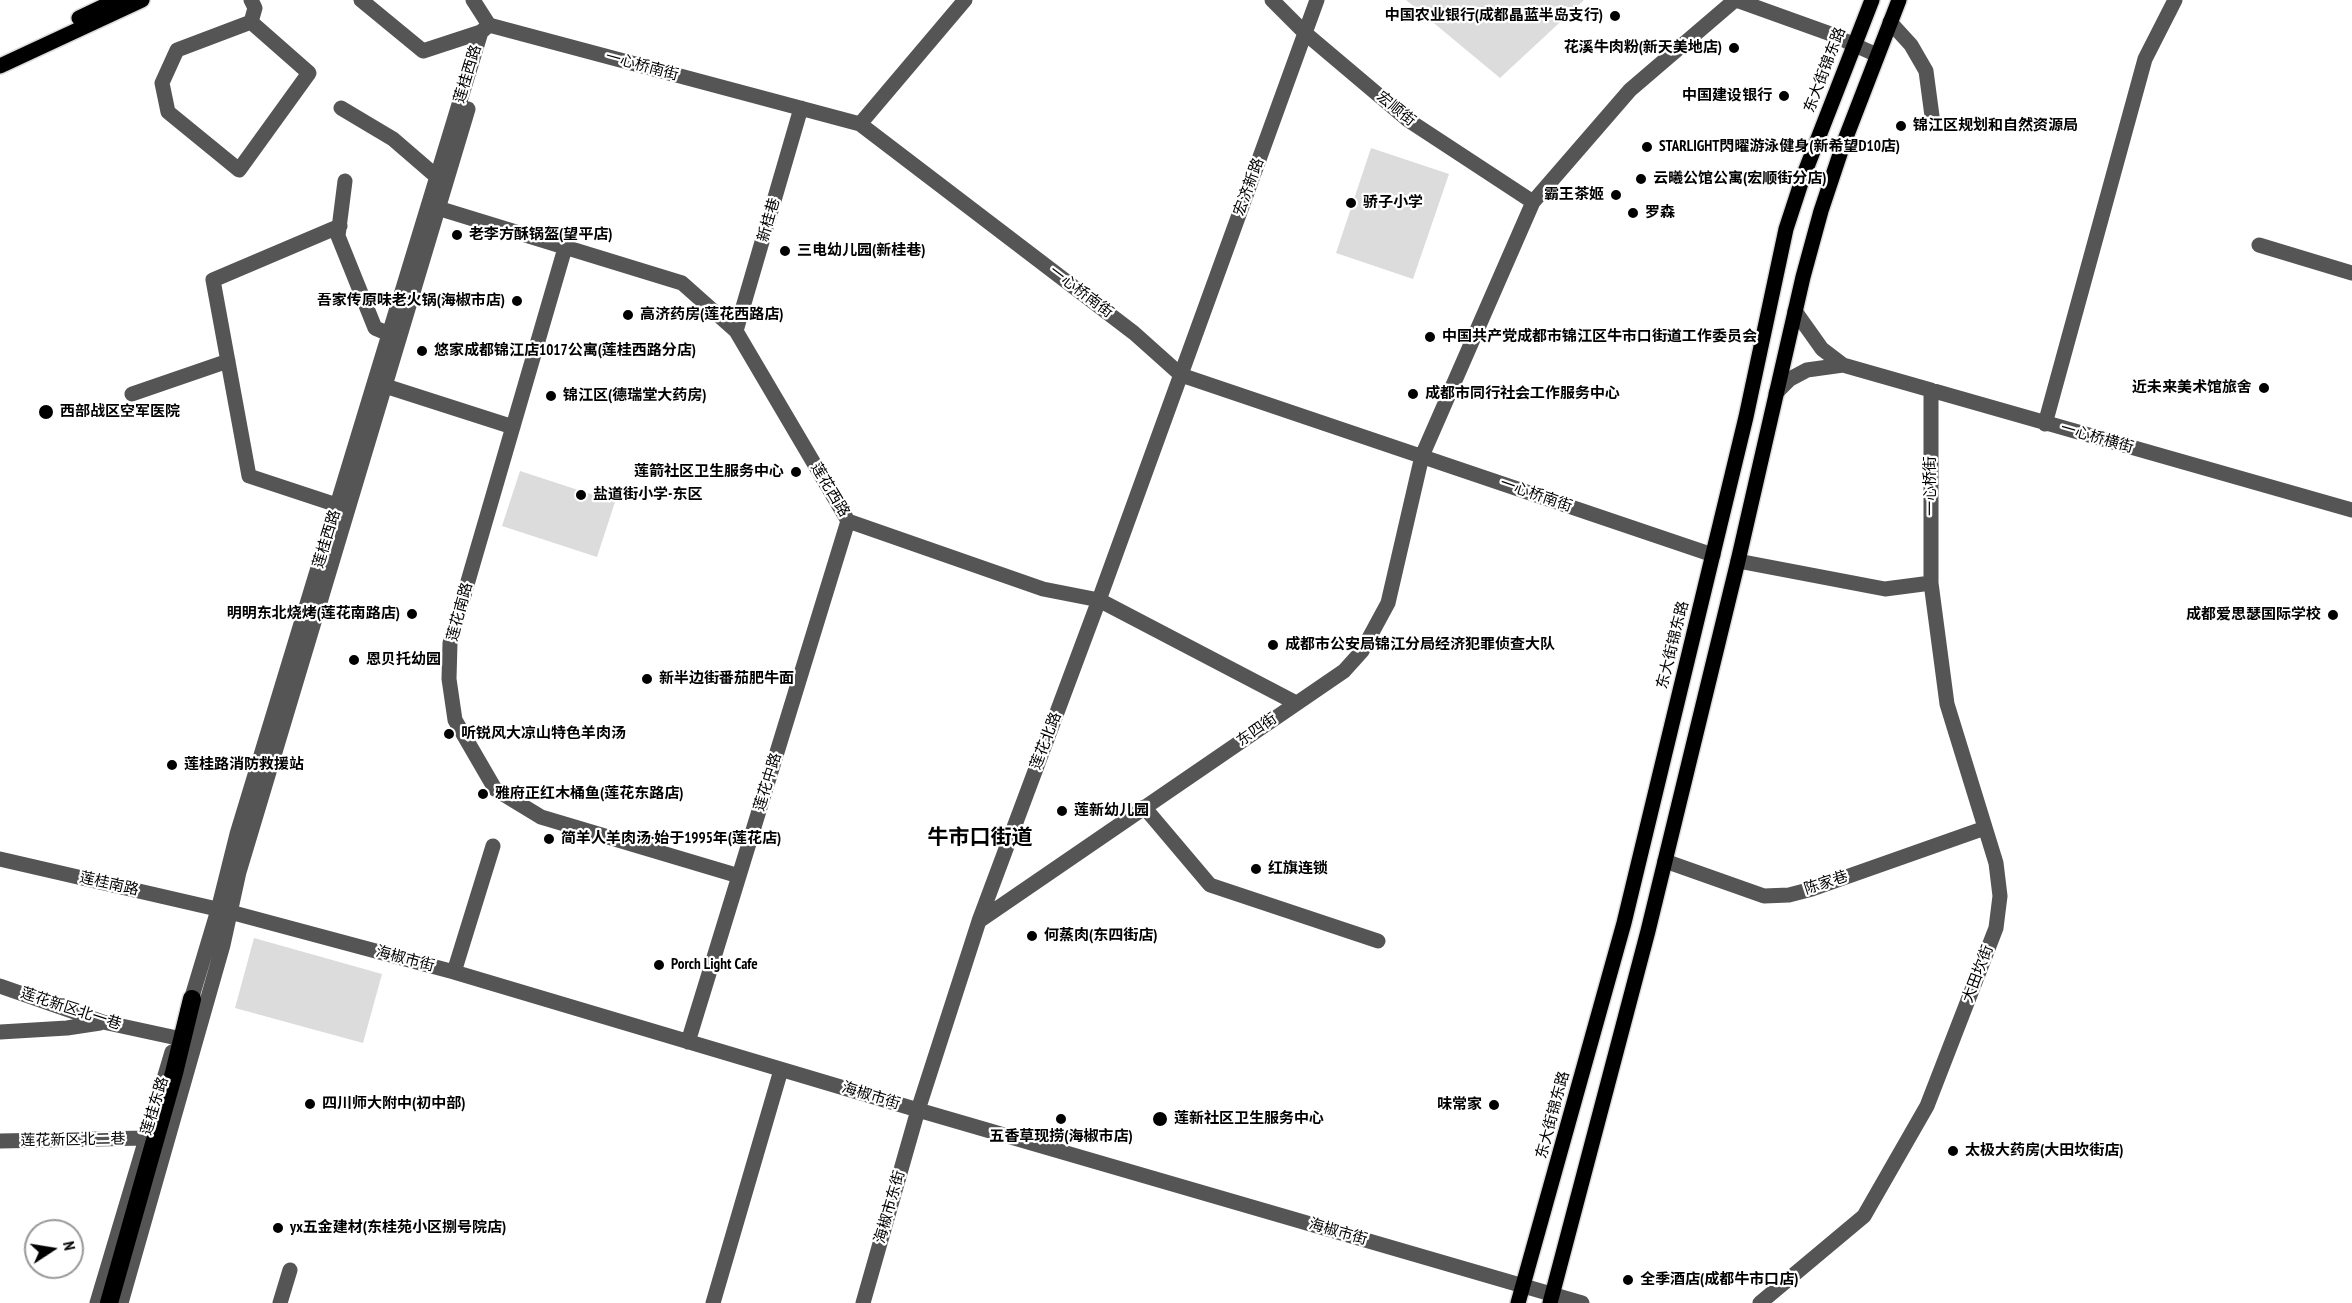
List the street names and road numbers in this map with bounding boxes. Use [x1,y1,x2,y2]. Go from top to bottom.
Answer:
street label: 东大街锦东路 [1800,25,1850,115]
street label: 莲桂西路 [451,43,485,105]
street label: 一心桥南街 [603,48,681,84]
street label: 宏顺街 [1373,88,1419,130]
street label: 宏济新路 [1230,156,1268,218]
street label: 新桂巷 [754,196,784,244]
street label: 一心桥南街 [1046,262,1116,322]
street label: 一心桥横街 [2058,419,2136,457]
street label: 一心桥街 [1922,456,1940,516]
street label: 莲花西路 [807,460,853,520]
street label: 一心桥南街 [1498,474,1574,516]
street label: 莲桂西路 [310,508,344,570]
street label: 莲花南路 [444,581,476,643]
street label: 东大街锦东路 [1653,599,1693,691]
street label: 莲花北路 [1027,710,1065,772]
street label: 东四街 [1233,710,1281,750]
street label: 莲花中路 [751,751,785,813]
street label: 陈家巷 [1802,867,1850,899]
street label: 莲桂南路 [78,868,140,900]
street label: 海椒市街 [374,943,436,975]
street label: 大田坎街 [1959,943,1997,1005]
street label: 莲花新区北一巷 [18,984,124,1034]
street label: 东大街锦东路 [1533,1069,1573,1161]
street label: 莲桂东路 [138,1075,172,1137]
street label: 海椒市街 [840,1079,902,1113]
street label: 莲花新区北二巷 [20,1130,126,1150]
street label: 海椒市东街 [871,1168,909,1246]
street label: 海椒市街 [1307,1215,1369,1249]

